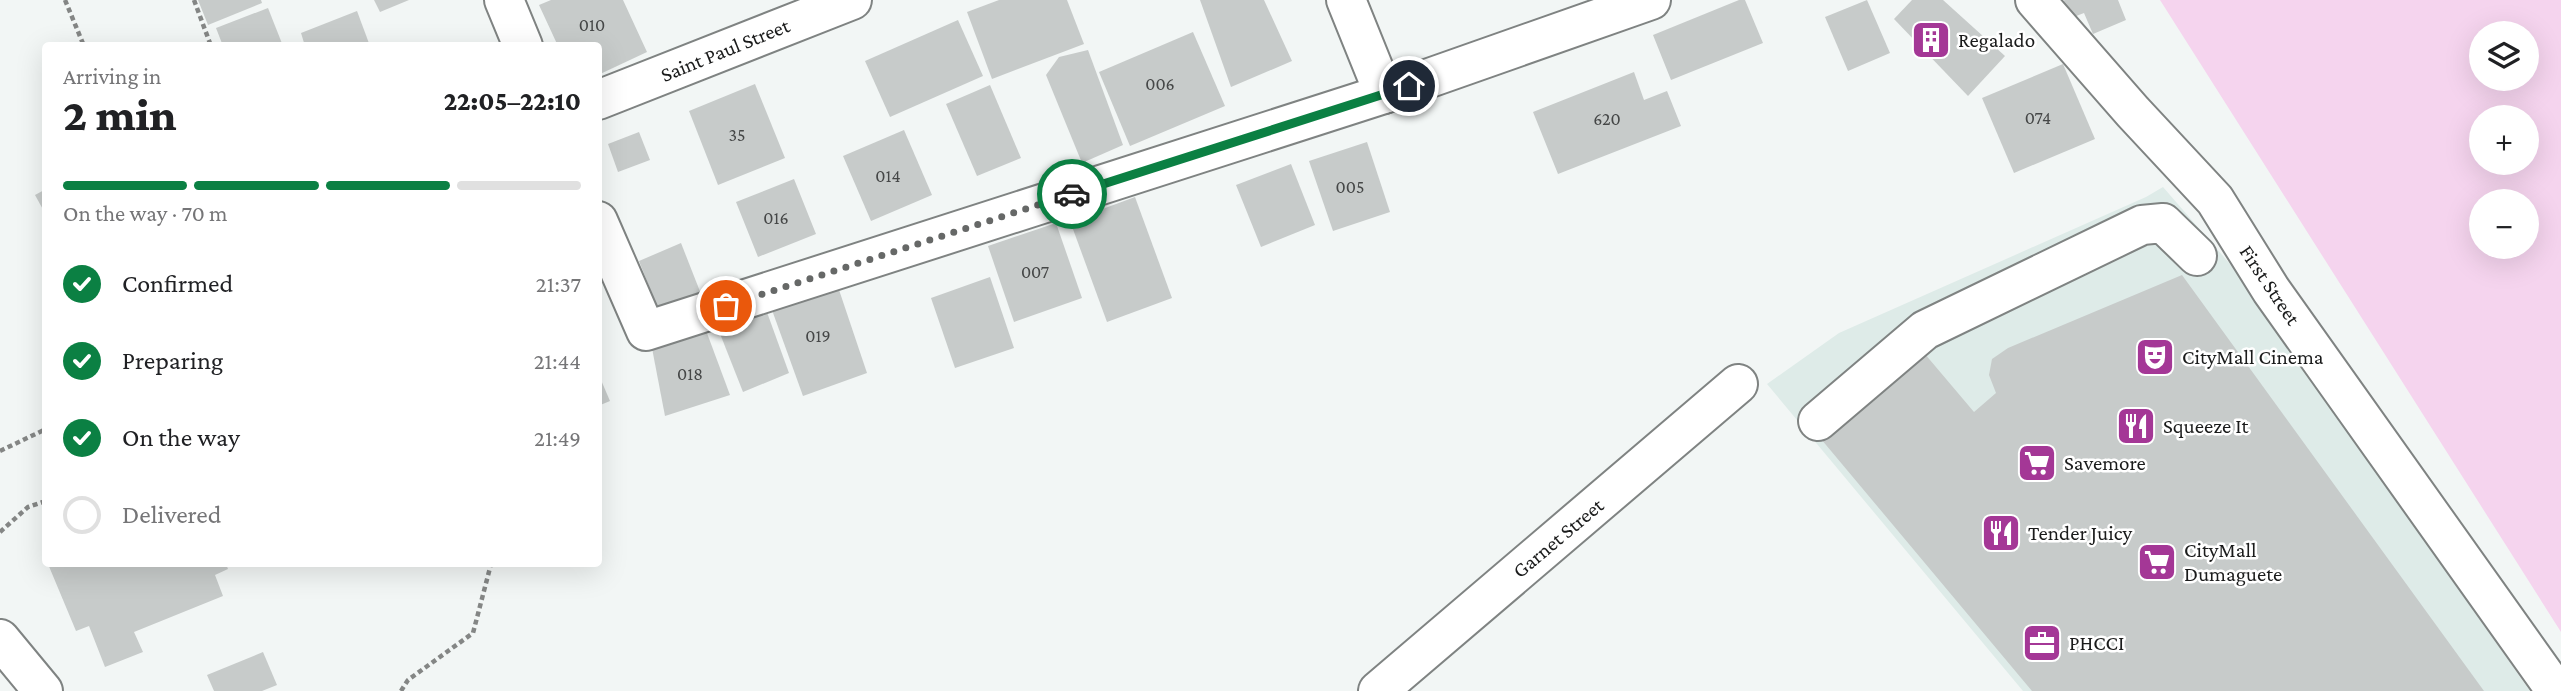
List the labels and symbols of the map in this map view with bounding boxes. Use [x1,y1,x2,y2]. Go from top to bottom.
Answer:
street label: Saint Paul Street [657,13,794,87]
house number: 010 [579,15,605,35]
building icon: Regalado [1910,19,1952,61]
place label: Regalado [1958,28,2035,52]
pin [1379,56,1439,116]
house number: 006 [1145,74,1175,94]
house number: 074 [2025,108,2051,128]
house number: 620 [1593,109,1621,129]
house number: 35 [728,125,746,145]
courier [1037,159,1107,229]
house number: 014 [875,166,901,186]
house number: 005 [1336,177,1364,197]
house number: 016 [763,208,789,228]
street label: First Street [2234,240,2306,330]
house number: 007 [1021,262,1049,282]
pin [696,276,756,336]
house number: 019 [805,326,831,346]
theatre icon: CityMall Cinema [2134,336,2176,378]
place label: CityMall Cinema [2182,345,2324,369]
house number: 018 [677,364,703,384]
restaurant icon: Squeeze It [2115,405,2157,447]
place label: Squeeze It [2163,414,2250,438]
supermarket icon: Savemore [2016,442,2058,484]
place label: Savemore [2064,451,2146,475]
street label: Garnet Street [1508,492,1609,583]
restaurant icon: Tender Juicy [1980,512,2022,554]
place label: Tender Juicy [2028,521,2132,545]
place label: CityMall Dumaguete [2184,538,2282,586]
supermarket icon: CityMall Dumaguete [2136,541,2178,583]
office icon: PHCCI [2021,622,2063,664]
place label: PHCCI [2069,631,2124,655]

